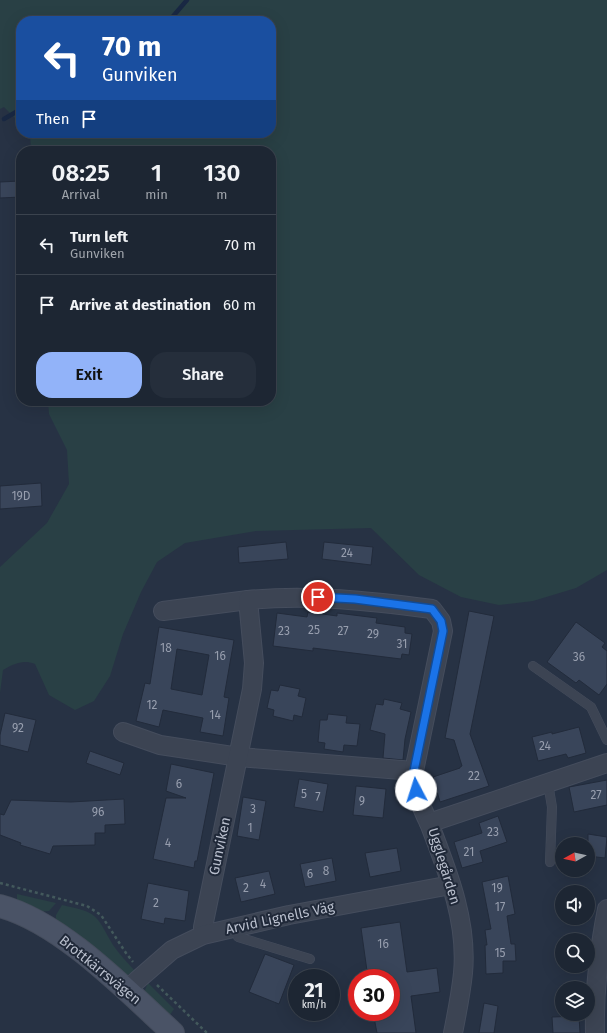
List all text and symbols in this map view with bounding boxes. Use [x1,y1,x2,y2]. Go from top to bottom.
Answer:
text: 70 m [102,30,161,63]
icon: left [36,32,88,84]
text: Gunviken [102,64,178,86]
icon: arrive [78,108,100,130]
text: Then [36,110,70,128]
text: 08:25 [51,159,110,187]
text: 1 [151,159,162,187]
text: 130 [203,159,240,187]
text: Arrival [62,187,100,202]
text: min [145,187,168,202]
text: m [216,187,227,202]
text: Turn left [70,228,128,246]
icon: left [36,234,58,256]
text: 70 m [224,236,256,254]
text: Gunviken [70,246,125,261]
icon: arrive [36,294,58,316]
text: Arrive at destination [70,296,211,314]
text: 60 m [223,296,256,314]
button: Exit [36,352,142,398]
button: Share [150,352,256,398]
house number: 19D [11,489,31,503]
house number: 24 [341,546,354,560]
pin [301,580,335,614]
icon: arrive [307,586,329,608]
house number: 25 [308,623,320,637]
house number: 23 [278,624,290,638]
house number: 27 [337,624,349,638]
house number: 29 [367,627,379,641]
house number: 31 [397,637,407,651]
house number: 18 [160,641,172,655]
house number: 16 [214,649,226,663]
house number: 36 [573,650,585,664]
house number: 12 [146,698,158,712]
house number: 14 [209,708,221,722]
house number: 92 [12,721,24,735]
house number: 24 [539,739,552,753]
position arrow [395,769,437,811]
house number: 22 [468,769,480,783]
house number: 6 [176,777,182,791]
house number: 5 [301,787,307,801]
house number: 27 [590,788,602,802]
house number: 7 [315,790,321,804]
house number: 9 [359,794,365,808]
house number: 3 [250,802,256,816]
house number: 96 [92,805,104,819]
street label: Gunviken [206,815,234,877]
house number: 1 [247,821,253,835]
house number: 23 [487,825,499,839]
street label: Ugglegården [424,826,464,906]
house number: 4 [165,836,172,850]
north arrow [555,837,595,877]
map controls [555,837,595,1021]
house number: 21 [464,845,474,859]
house number: 8 [323,864,330,878]
house number: 6 [307,867,313,881]
house number: 4 [260,877,267,891]
house number: 2 [243,881,249,895]
house number: 19 [491,881,503,895]
button: sound [555,885,595,925]
house number: 2 [153,896,159,910]
street label: Arvid Lignells Väg [224,898,337,938]
house number: 17 [495,900,505,914]
street label: Brottkärrsvägen [56,932,144,1008]
button: search [555,933,595,973]
house number: 16 [377,937,389,951]
house number: 15 [494,946,506,960]
speed limit sign: 30 [348,969,400,1021]
text: 21 [304,978,324,1002]
button: layers [555,981,595,1021]
text: km/h [302,999,326,1011]

